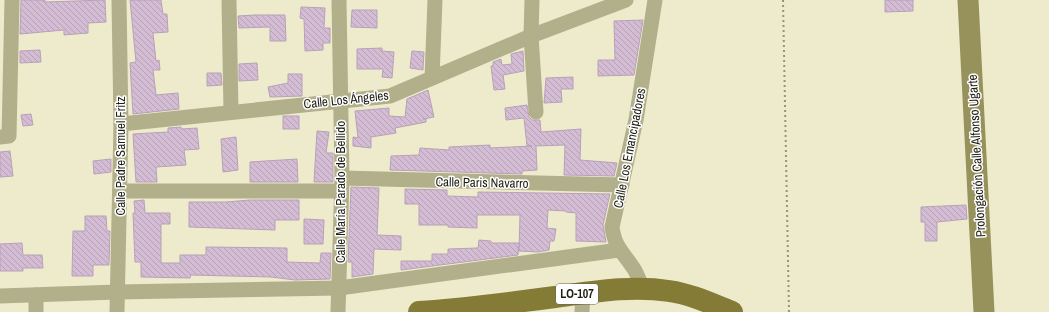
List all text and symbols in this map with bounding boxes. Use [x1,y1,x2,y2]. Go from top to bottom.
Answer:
street label: Prolongación Calle Alfonso Ugarte [964,74,989,238]
street label: Calle Los Ángeles [303,87,389,112]
street label: Calle Los Emancipadores [610,87,649,210]
street label: Calle Padre Samuel Fritz [112,96,129,216]
street label: Calle María Parado de Bellido [332,121,349,263]
street label: Calle Paris Navarro [435,173,529,192]
road number: LO-107 [556,284,598,304]

